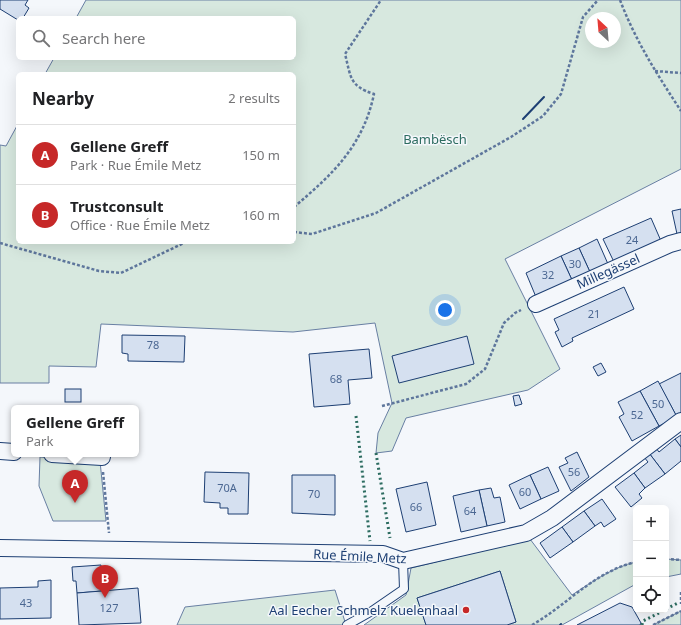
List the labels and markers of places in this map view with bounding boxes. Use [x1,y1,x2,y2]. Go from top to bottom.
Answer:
pin: A [62,470,88,503]
pin: B [92,565,118,598]
place label: Aal Eecher Schmelz Kuelenhaal [269,601,458,619]
marker: Aal Eecher Schmelz Kuelenhaal [461,605,471,615]

